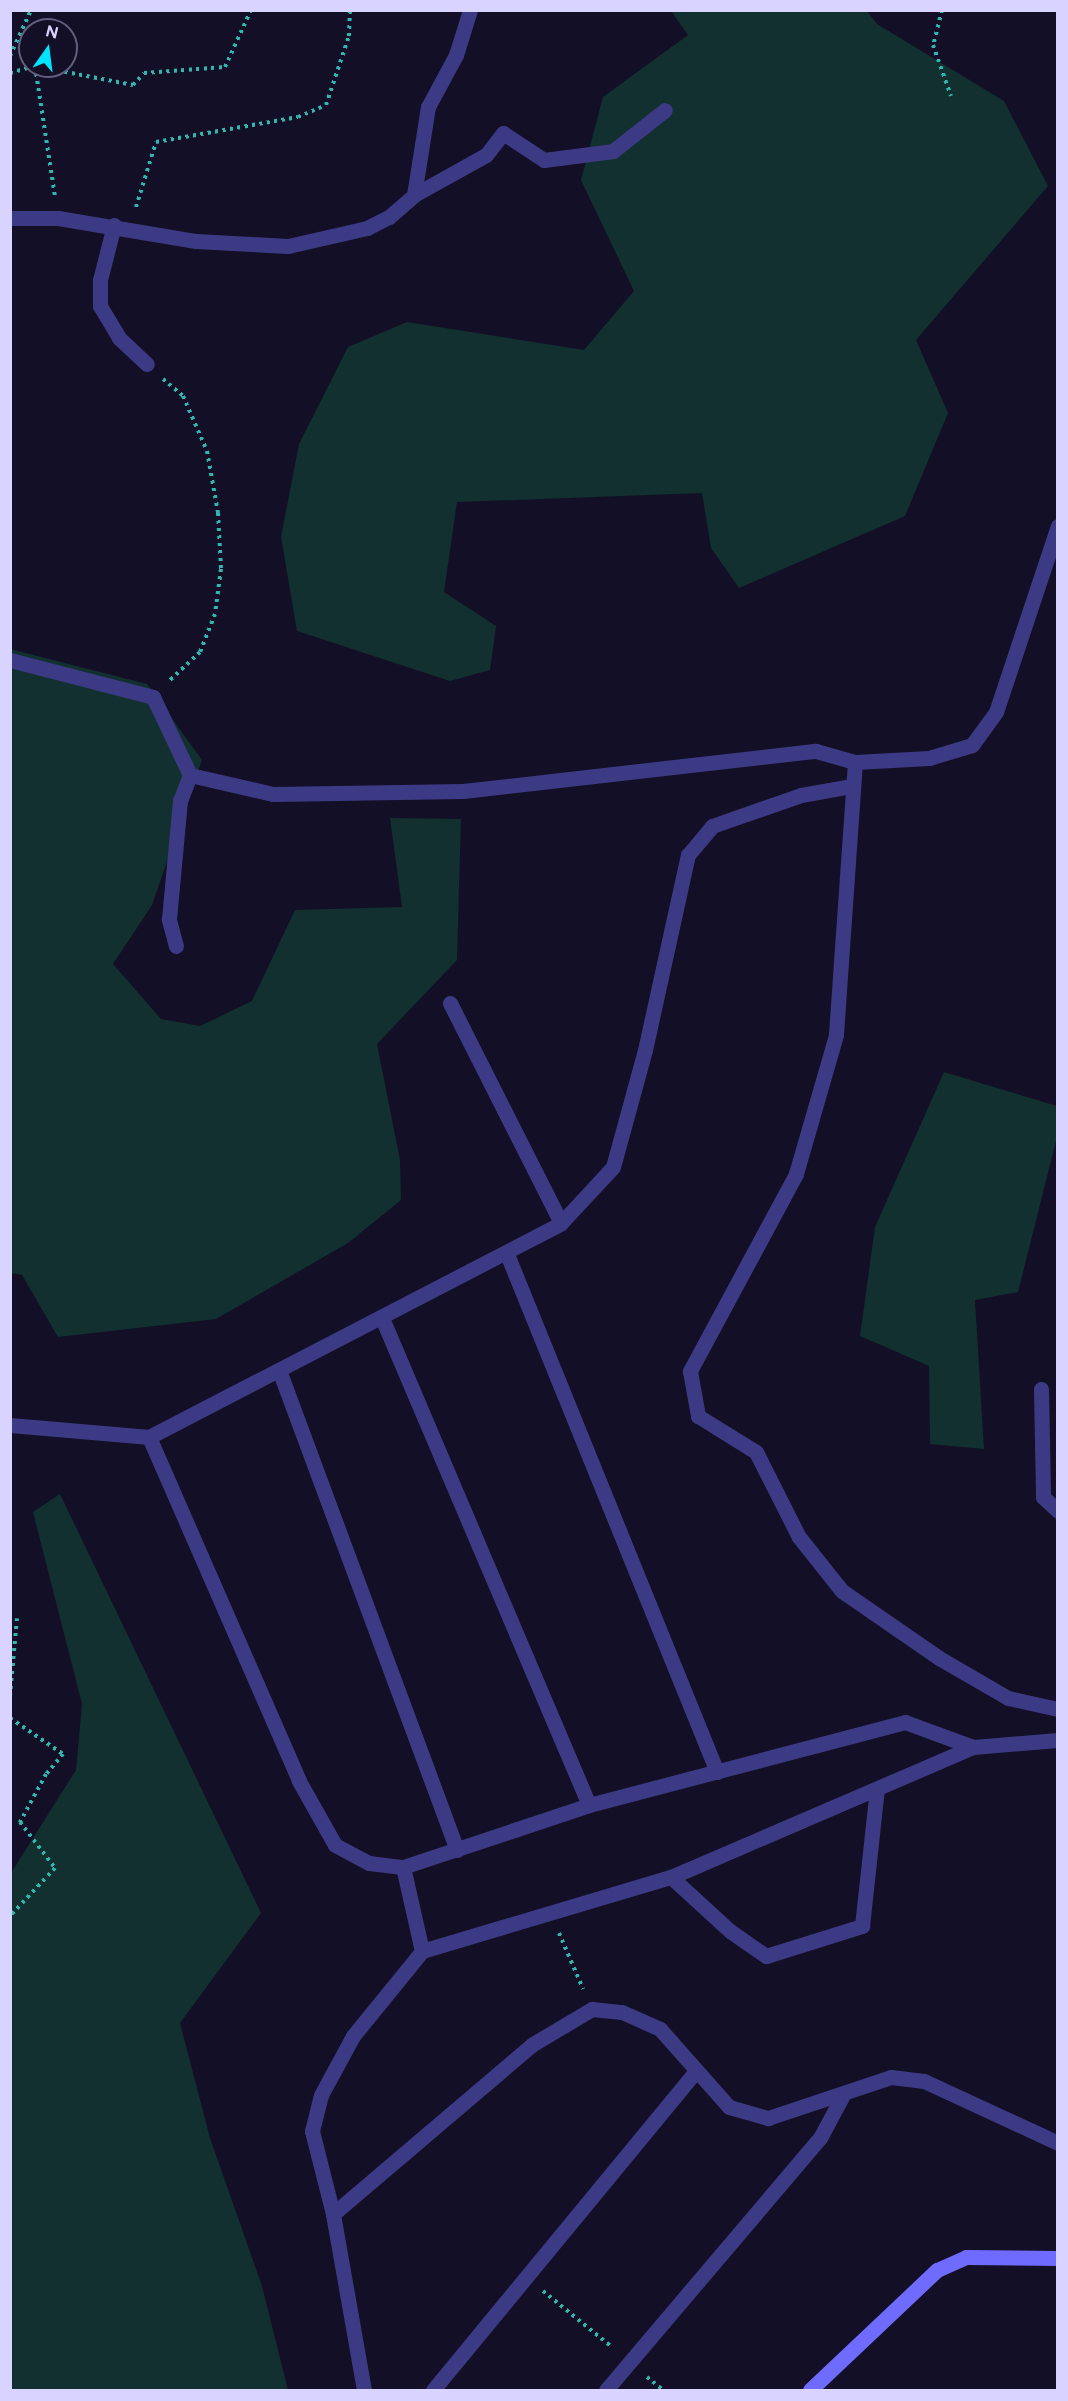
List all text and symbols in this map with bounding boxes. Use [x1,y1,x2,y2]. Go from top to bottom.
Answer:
north arrow [18,18,78,78]
text: N [44,21,60,43]

